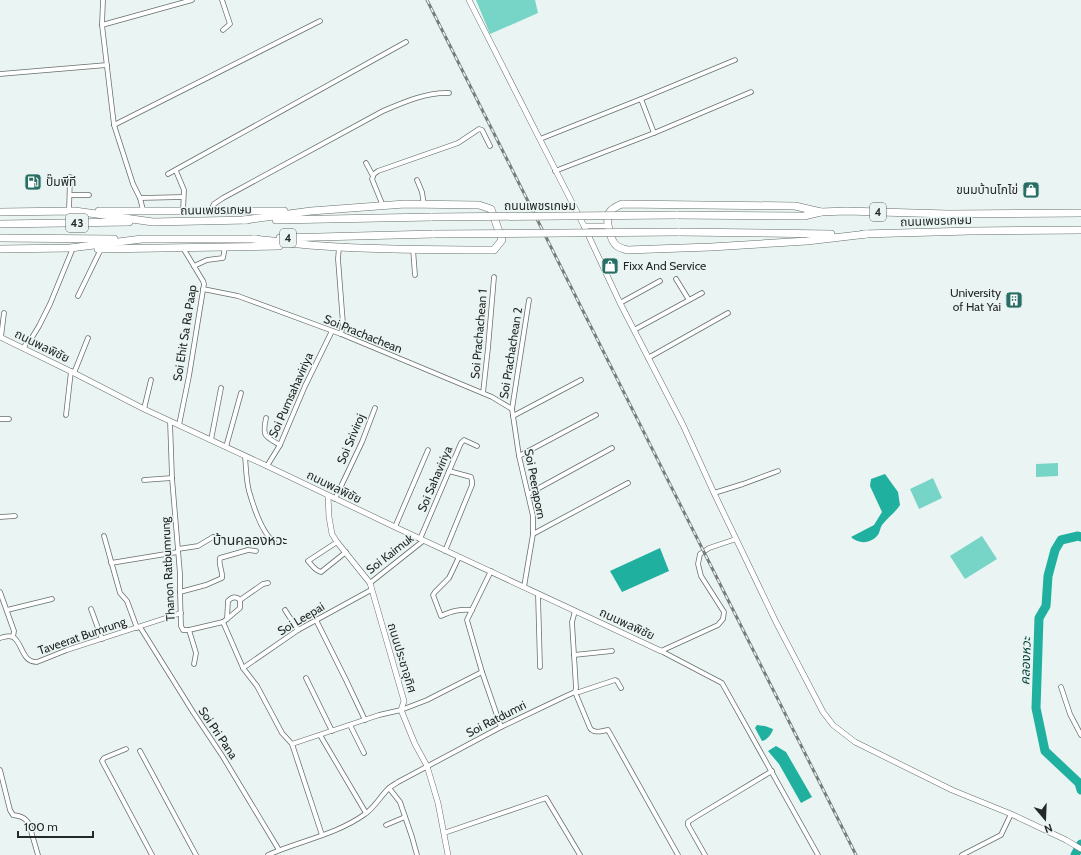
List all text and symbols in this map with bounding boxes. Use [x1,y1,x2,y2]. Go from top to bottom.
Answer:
fuel station icon: ปั๊มพีที [23,172,43,192]
place label: ปั๊มพีที [46,173,76,189]
shop icon: ขนมบ้านโกไข่ [1021,180,1041,200]
place label: ขนมบ้านโกไข่ [956,182,1018,197]
street label: ถนนเพชรเกษม [504,198,576,213]
street label: ถนนเพชรเกษม [180,201,252,218]
road number: 4 [870,203,886,221]
street label: ถนนเพชรเกษม [900,212,972,229]
road number: 43 [66,214,88,232]
road number: 4 [280,229,296,247]
shop icon: Fixx And Service [600,256,620,276]
place label: Fixx And Service [623,258,706,273]
street label: Soi Ehit Sa Ra Paap [169,283,200,382]
place label: University of Hat Yai [950,285,1001,314]
street label: Soi Prachachean 1 [467,288,490,379]
building icon: University of Hat Yai [1004,290,1024,310]
street label: Soi Prachachean 2 [496,306,525,400]
street label: Soi Prachachean [322,311,405,356]
street label: ถนนพลพิชัย [12,326,72,365]
street label: Soi Pumsahaviriya [265,350,316,440]
street label: Soi Sriviroj [333,411,368,466]
street label: Soi Sahaviriya [414,443,455,514]
street label: Soi Peeraporn [521,448,550,521]
street label: ถนนพลพิชัย [304,467,364,506]
street label: Thanon Ratbumrung [157,515,178,622]
street label: Soi Kaimuk [363,530,417,577]
district label: บ้านคลองหวะ [213,531,288,549]
street label: Soi Leepai [275,599,327,638]
street label: ถนนพลพิชัย [597,604,657,643]
street label: Taveerat Bumrung [36,613,129,658]
street label: ถนนประชาอุทิศ [385,621,420,695]
water label: คลองหวะ [1016,635,1034,685]
street label: Soi Ratdumri [463,697,528,740]
street label: Soi Pri Pana [196,704,241,762]
north arrow [1025,799,1065,839]
scale bar [18,813,93,839]
text: 100 m [24,819,58,834]
text: N [1042,821,1054,836]

